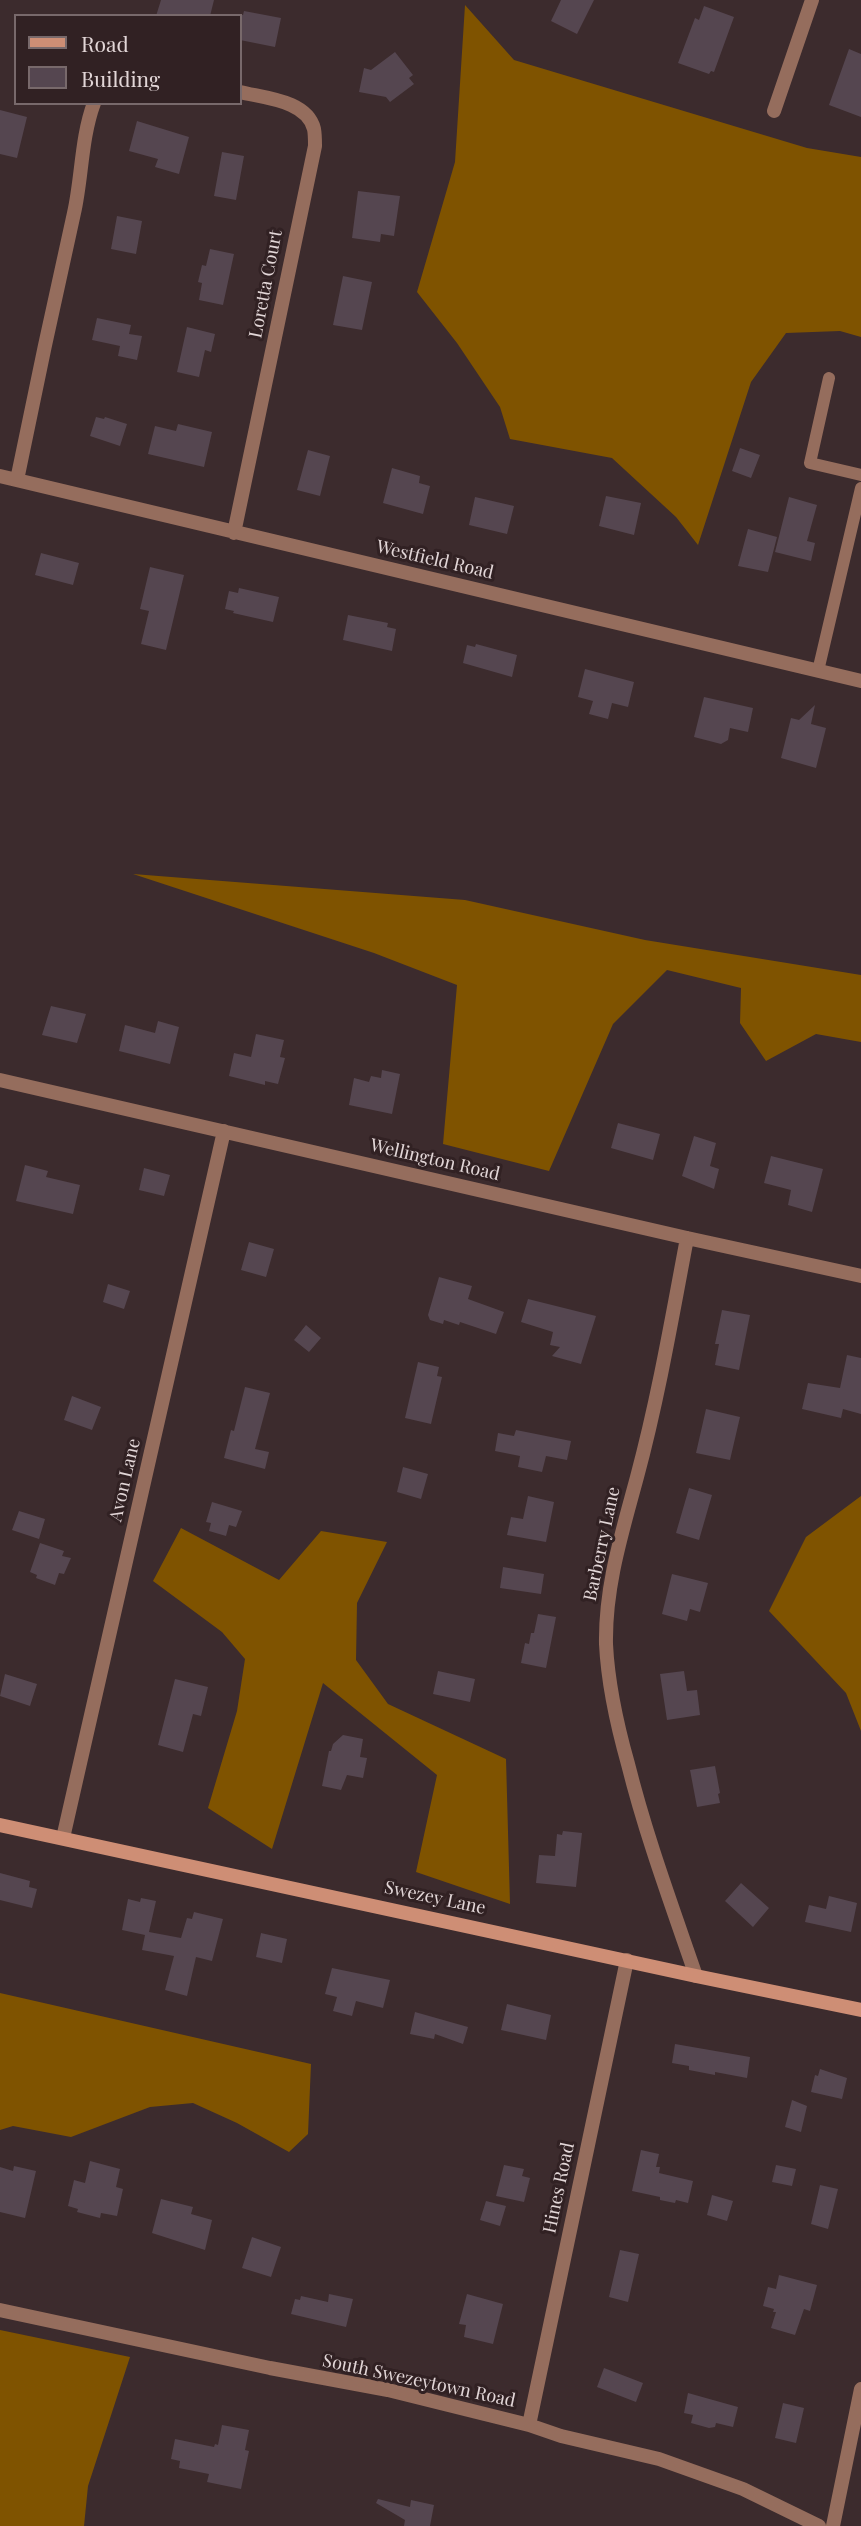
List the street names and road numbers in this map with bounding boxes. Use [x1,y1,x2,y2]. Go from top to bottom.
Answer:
street label: Loretta Court [245,228,287,340]
street label: Westfield Road [374,536,496,584]
street label: Wellington Road [368,1135,502,1185]
street label: Avon Lane [105,1436,145,1524]
street label: Barberry Lane [579,1485,625,1603]
street label: Swezey Lane [382,1877,488,1919]
street label: Hines Road [539,2141,579,2235]
street label: South Swezeytown Road [321,2350,517,2412]

